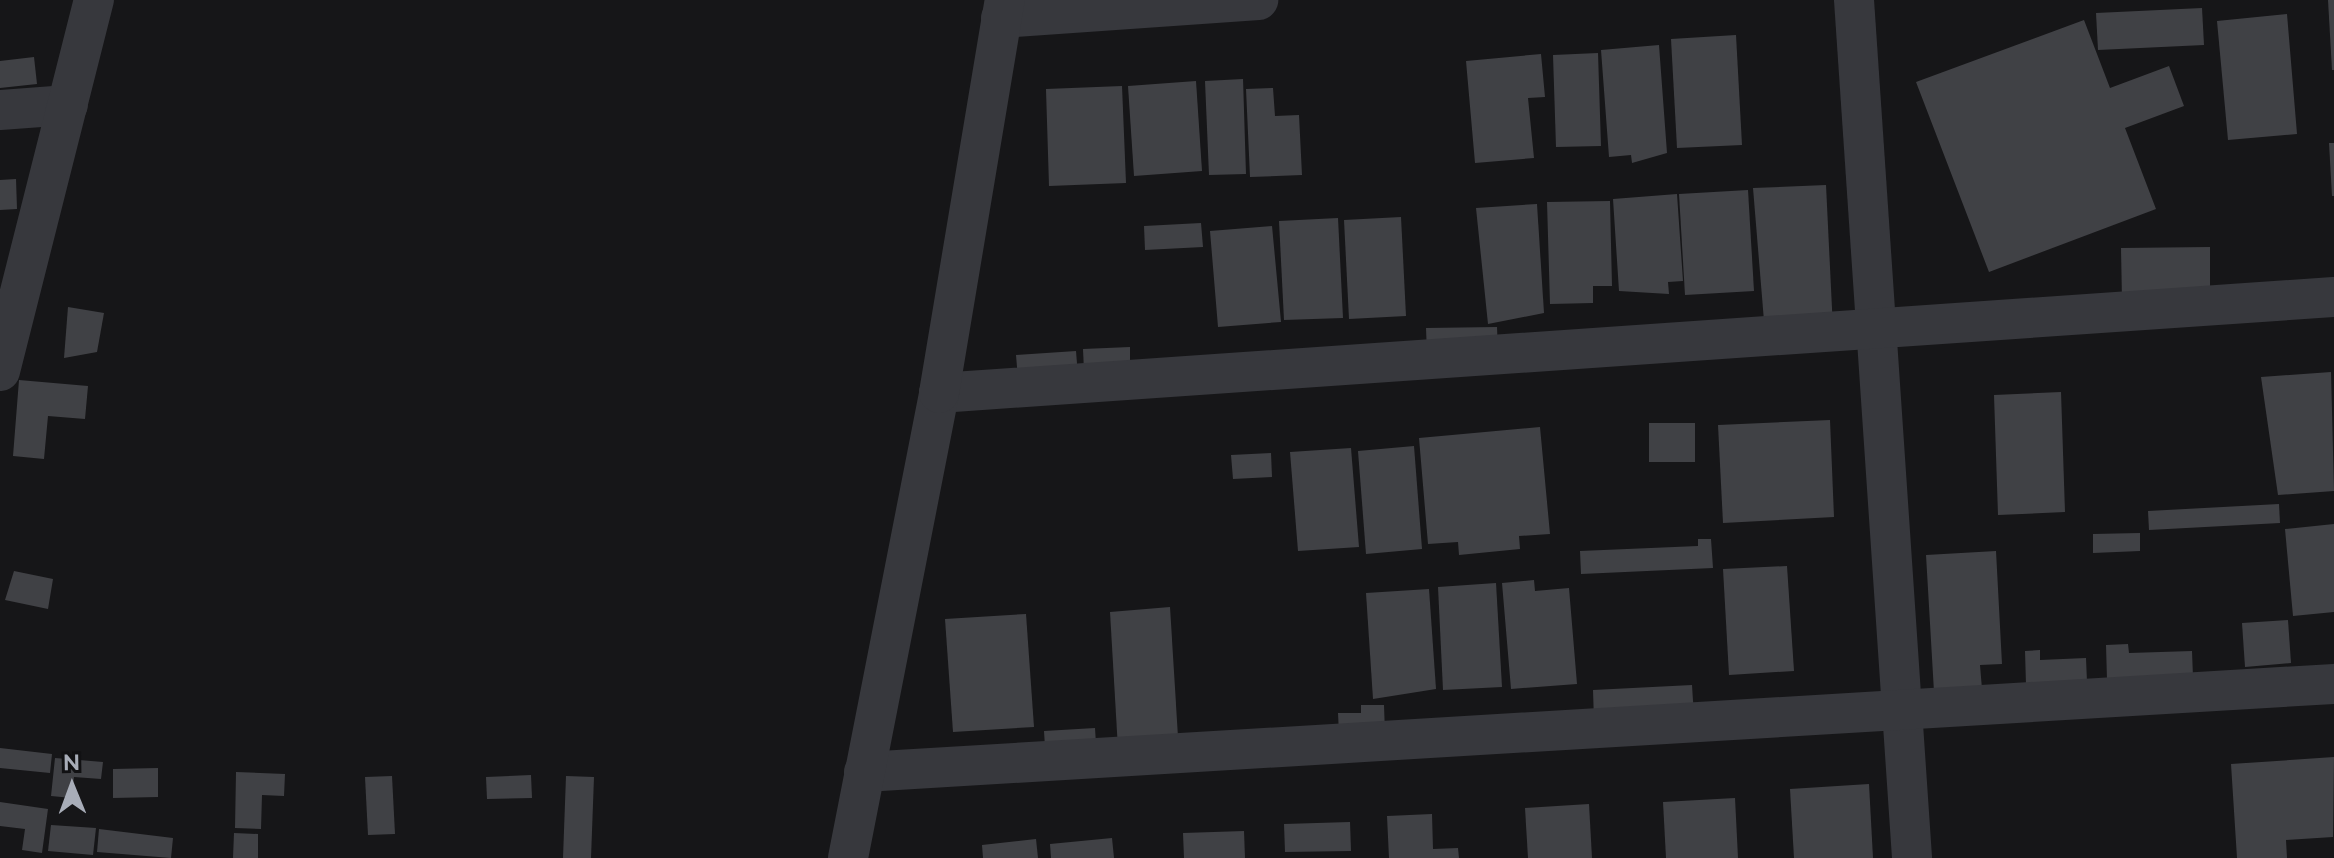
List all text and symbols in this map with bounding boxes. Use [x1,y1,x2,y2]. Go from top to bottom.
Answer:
north arrow [32,746,112,826]
text: N [63,749,80,775]

